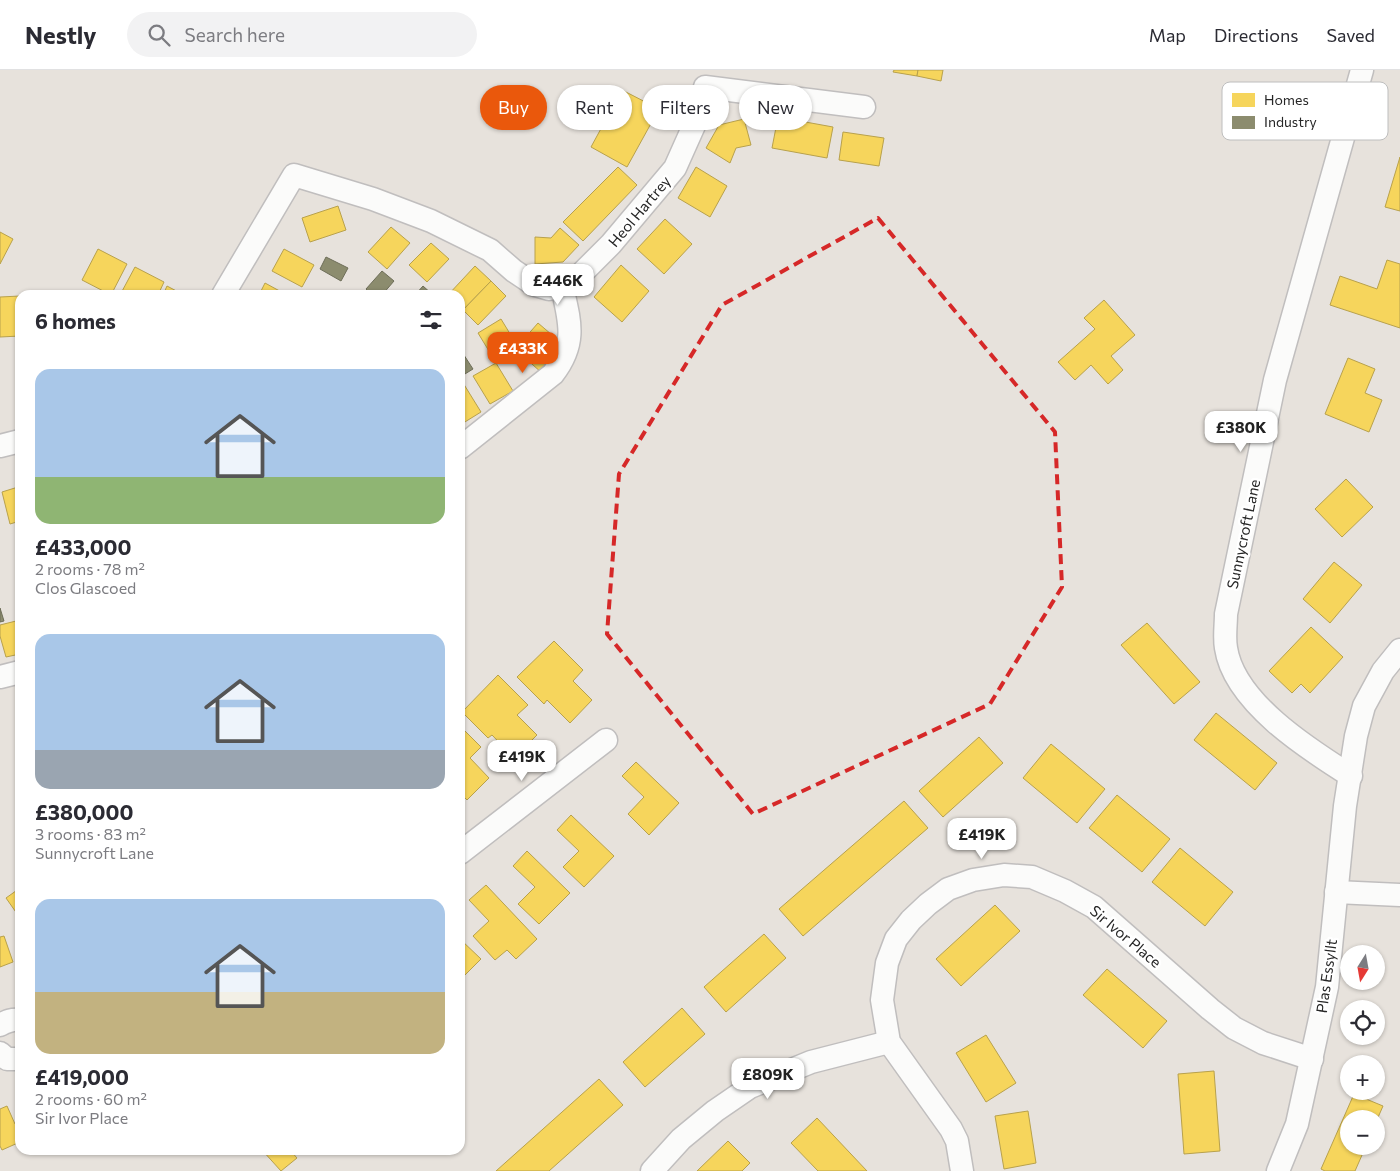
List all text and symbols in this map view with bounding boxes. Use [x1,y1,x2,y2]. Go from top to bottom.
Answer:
search box [127,12,477,57]
text: Nestly [25,20,97,49]
icon: search [145,21,173,49]
text: Search here [185,23,285,46]
text: Map [1149,24,1186,46]
text: Directions [1214,24,1298,46]
text: Saved [1326,24,1375,46]
legend [1222,82,1388,140]
chip: Buy [480,85,547,130]
chip: Rent [557,85,632,130]
chip: Filters [642,85,729,130]
chip: New [739,85,812,130]
text: Homes [1264,91,1309,108]
text: Industry [1264,113,1317,130]
street label: Heol Hartrey [604,172,674,250]
pin: £446K [523,264,593,306]
text: £446K [533,270,583,289]
icon: filters [417,306,445,334]
text: 6 homes [35,308,116,333]
pin: £433K [488,332,558,374]
text: £433K [498,338,548,357]
icon: home [195,401,285,491]
pin: £380K [1206,410,1276,453]
text: £380K [1216,417,1266,436]
street label: Sunnycroft Lane [1223,477,1263,590]
text: £433,000 [35,534,132,559]
text: 2 rooms · 78 m² [35,559,145,578]
text: Clos Glascoed [35,578,136,597]
icon: home [195,666,285,756]
pin: £419K [487,740,557,782]
text: £419K [498,746,546,765]
text: £380,000 [35,799,133,824]
pin: £419K [947,818,1017,860]
text: 3 rooms · 83 m² [35,824,146,843]
text: £419K [958,824,1006,843]
text: Sunnycroft Lane [35,843,154,862]
street label: Sir Ivor Place [1087,901,1165,971]
icon: home [195,931,285,1021]
street label: Plas Essyllt [1312,938,1340,1014]
north arrow [1340,945,1385,990]
map controls [1340,945,1385,1155]
button: locate [1340,1000,1385,1045]
button: + [1340,1055,1385,1100]
pin: £809K [733,1058,803,1100]
text: £419,000 [35,1064,129,1089]
text: £809K [742,1064,794,1083]
text: 2 rooms · 60 m² [35,1089,147,1108]
text: Sir Ivor Place [35,1108,128,1127]
button: − [1340,1110,1385,1155]

